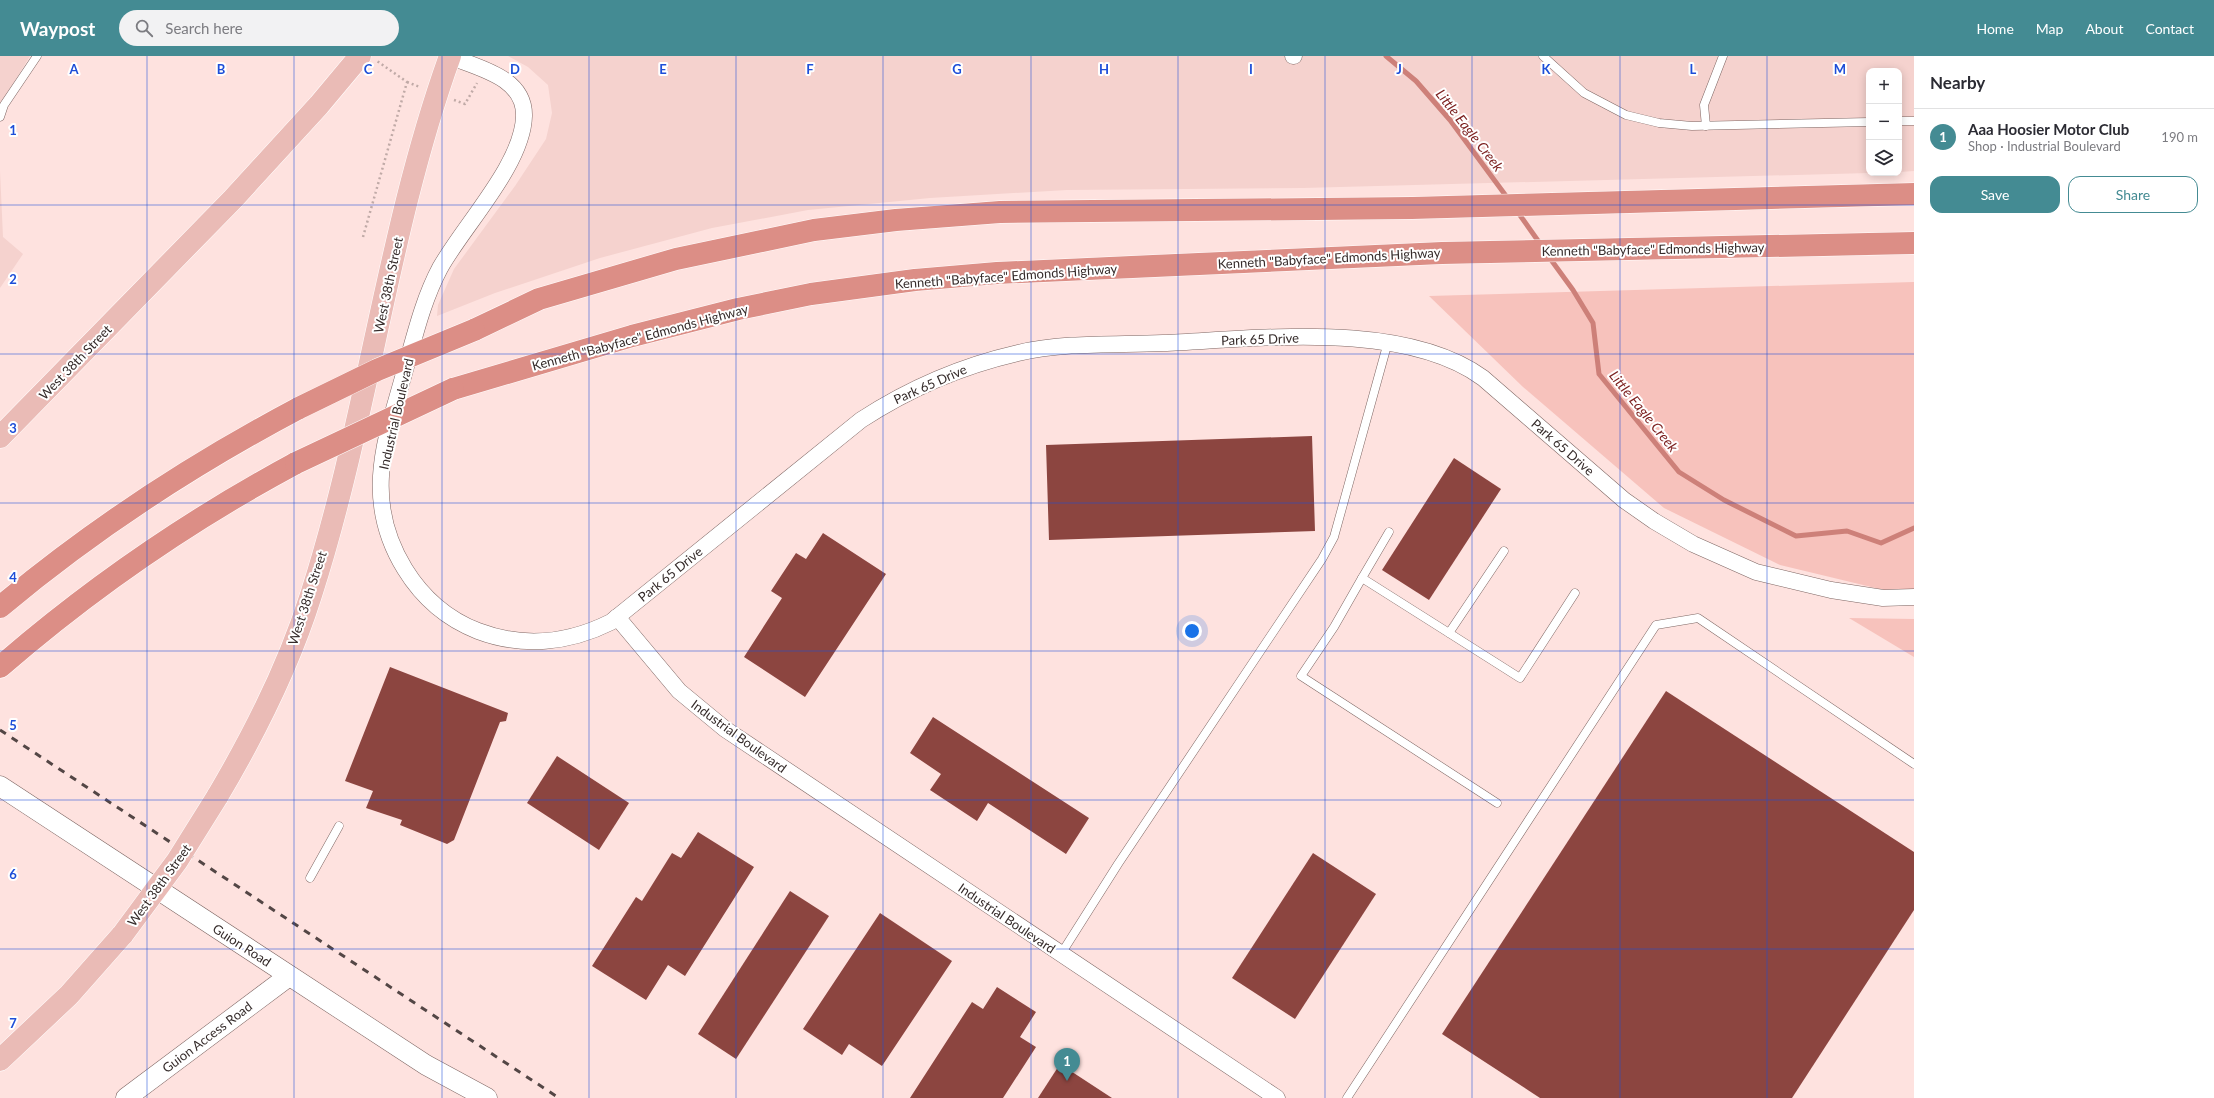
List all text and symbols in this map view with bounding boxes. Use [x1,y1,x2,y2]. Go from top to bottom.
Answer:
search box [119,10,399,46]
text: Waypost [20,17,95,40]
icon: search [133,17,155,39]
text: Search here [165,19,243,37]
text: Home [1976,20,2014,37]
text: Map [2036,20,2063,37]
text: About [2085,20,2123,37]
text: Contact [2145,20,2194,37]
text: A [68,61,79,77]
text: B [217,61,226,77]
text: C [364,61,373,77]
text: D [510,61,520,77]
text: E [659,61,667,77]
text: F [806,61,814,77]
text: G [952,61,962,77]
text: H [1099,61,1109,77]
text: I [1249,61,1253,77]
text: J [1396,61,1402,77]
text: K [1542,61,1552,77]
text: L [1690,61,1697,77]
text: M [1834,61,1846,77]
map controls [1866,68,1902,176]
button: + [1866,68,1902,104]
text: Nearby [1930,72,1985,93]
water label: Little Eagle Creek [1433,86,1508,175]
button: − [1866,104,1902,140]
text: Aaa Hoosier Motor Club [1968,120,2129,138]
text: 1 [9,122,17,138]
text: 1 [1939,129,1947,145]
text: 190 m [2161,129,2198,145]
text: Shop · Industrial Boulevard [1968,138,2121,154]
button: layers [1866,140,1902,176]
button: Save [1930,176,2060,213]
button: Share [2068,176,2198,213]
street label: West 38th Street [370,235,406,334]
street label: Kenneth "Babyface" Edmonds Highway [1541,239,1765,259]
street label: Kenneth "Babyface" Edmonds Highway [1217,244,1441,272]
street label: Kenneth "Babyface" Edmonds Highway [894,260,1118,292]
text: 2 [9,271,17,287]
street label: Kenneth "Babyface" Edmonds Highway [530,300,750,374]
street label: West 38th Street [35,321,115,403]
street label: Park 65 Drive [1221,330,1299,348]
street label: Industrial Boulevard [375,357,417,471]
street label: Park 65 Drive [891,361,969,407]
water label: Little Eagle Creek [1606,367,1682,455]
street label: Park 65 Drive [1528,415,1598,479]
text: 3 [9,420,17,436]
street label: Park 65 Drive [635,543,705,605]
street label: West 38th Street [284,549,330,647]
text: 4 [9,569,17,585]
your location [1182,621,1202,641]
street label: Industrial Boulevard [688,696,790,776]
text: 5 [9,717,17,733]
street label: West 38th Street [124,840,194,929]
text: 6 [9,866,17,882]
street label: Industrial Boulevard [955,880,1059,956]
street label: Guion Road [210,920,274,970]
street label: Guion Access Road [159,998,255,1076]
text: 7 [9,1015,17,1031]
pin: 1 [1054,1048,1080,1081]

